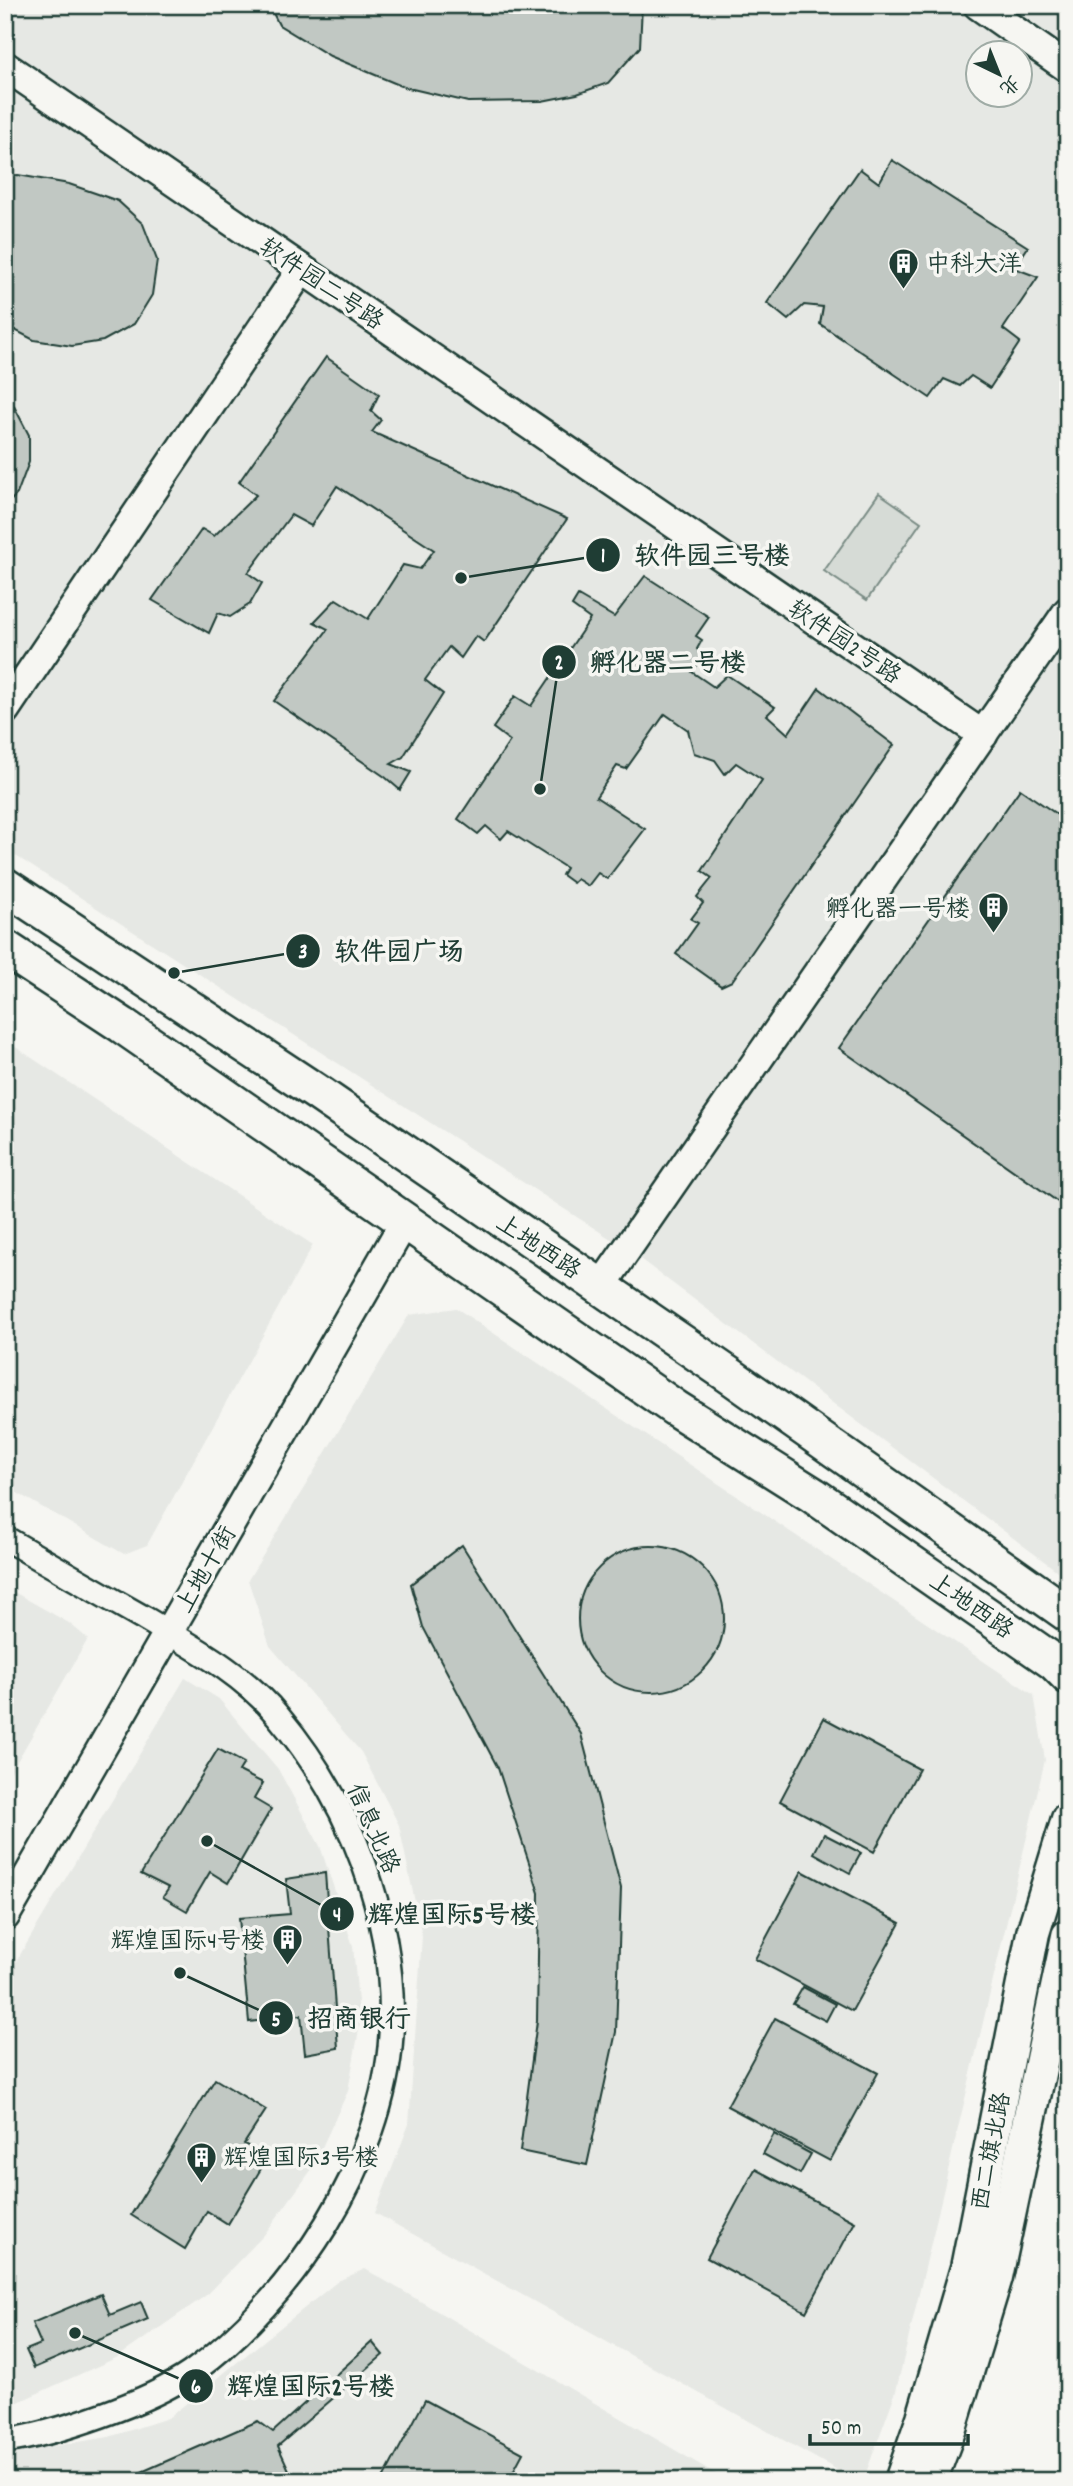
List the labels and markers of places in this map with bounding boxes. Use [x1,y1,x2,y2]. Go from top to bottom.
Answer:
building icon: 中科大洋 [886,246,920,290]
place label: 中科大洋 [926,249,1022,283]
callout: 软件园三号楼 [585,531,804,578]
callout: 孵化器二号楼 [541,639,760,686]
building icon: 孵化器一号楼 [976,891,1010,935]
place label: 孵化器一号楼 [826,894,970,928]
callout: 软件园广场 [285,927,478,974]
callout: 辉煌国际5号楼 [319,1890,550,1937]
building icon: 辉煌国际4号楼 [271,1923,305,1967]
place label: 辉煌国际4号楼 [111,1926,265,1960]
callout: 招商银行 [258,1995,425,2042]
building icon: 辉煌国际3号楼 [184,2140,218,2184]
place label: 辉煌国际3号楼 [224,2143,379,2177]
callout: 辉煌国际2号楼 [178,2362,409,2409]

